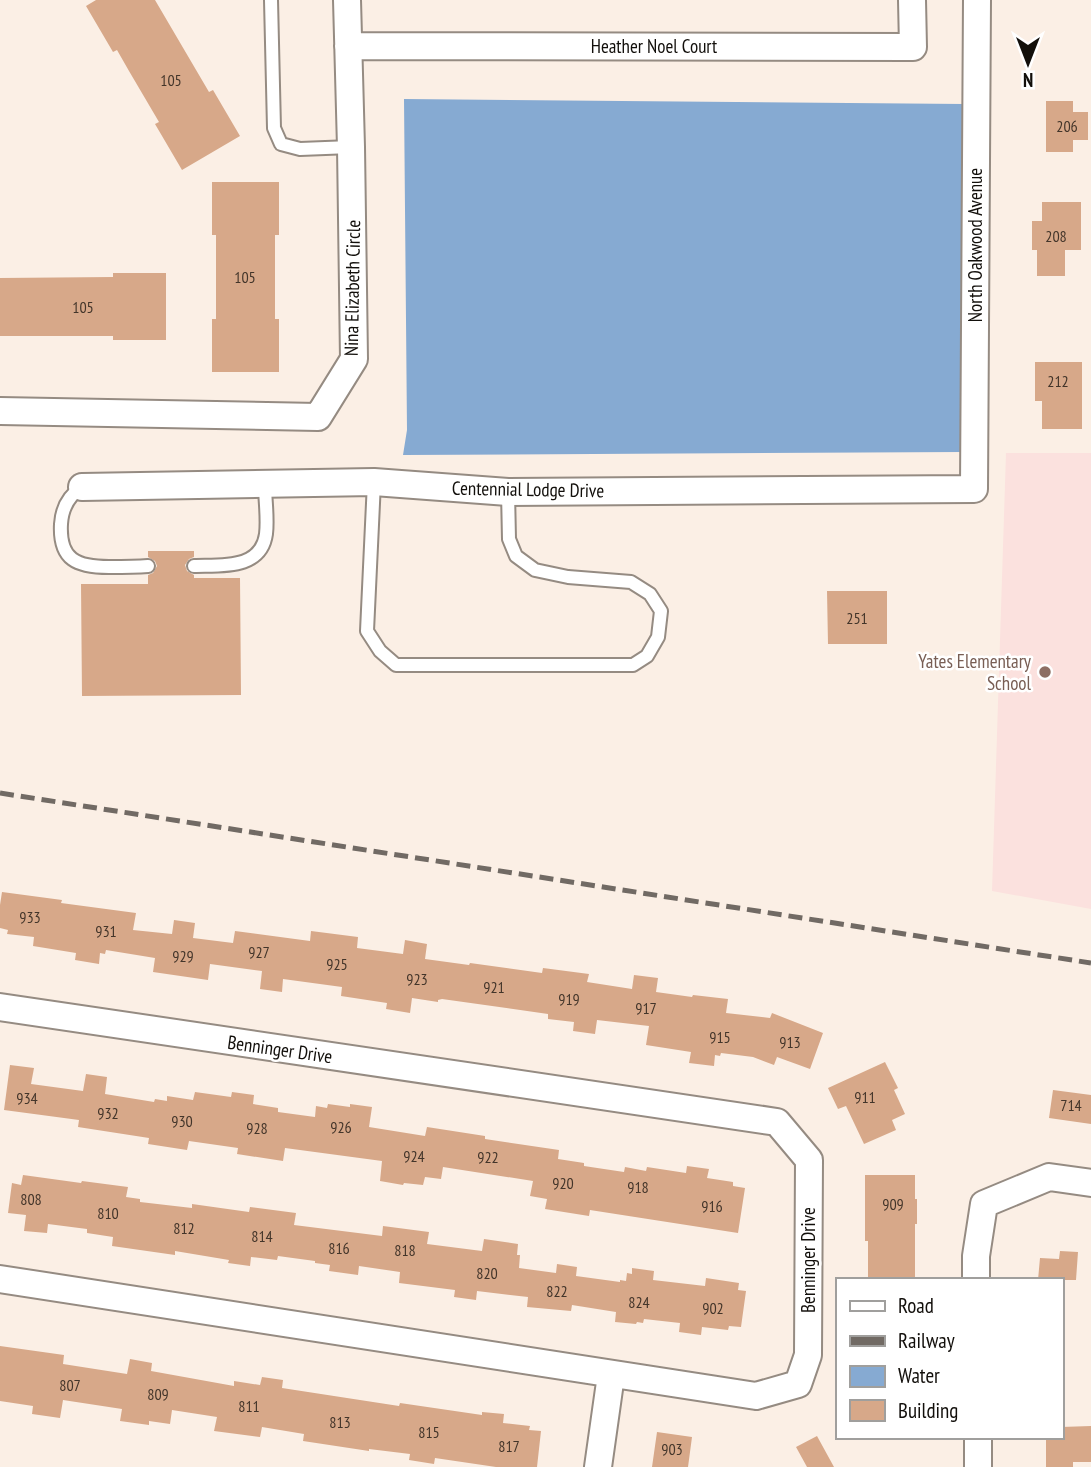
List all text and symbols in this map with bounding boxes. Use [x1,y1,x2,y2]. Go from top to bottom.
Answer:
north arrow [993,28,1063,98]
street label: Heather Noel Court [591,34,718,58]
text: N [1023,68,1033,92]
house number: 105 [160,70,182,90]
house number: 206 [1056,116,1078,136]
street label: North Oakwood Avenue [963,168,987,322]
street label: Nina Elizabeth Circle [339,220,365,356]
house number: 208 [1045,226,1067,246]
house number: 105 [234,267,256,287]
house number: 105 [72,297,94,317]
house number: 212 [1047,371,1069,391]
street label: Centennial Lodge Drive [452,476,604,502]
house number: 251 [846,608,868,628]
place label: Yates Elementary School [918,649,1032,695]
marker: Yates Elementary School [1037,664,1053,680]
house number: 933 [19,907,41,927]
house number: 931 [95,921,117,941]
house number: 927 [248,942,270,962]
house number: 929 [172,946,194,966]
house number: 925 [326,954,348,974]
house number: 923 [406,969,428,989]
house number: 921 [483,977,505,997]
house number: 919 [558,989,580,1009]
house number: 917 [635,998,657,1018]
house number: 915 [709,1027,731,1047]
street label: Benninger Drive [226,1030,334,1068]
house number: 913 [779,1032,801,1052]
house number: 911 [854,1087,876,1107]
house number: 934 [16,1088,38,1108]
house number: 714 [1060,1095,1082,1115]
house number: 932 [97,1103,119,1123]
house number: 930 [171,1111,193,1131]
house number: 926 [330,1117,352,1137]
house number: 928 [246,1118,268,1138]
house number: 924 [403,1146,425,1166]
house number: 922 [477,1147,499,1167]
house number: 920 [552,1173,574,1193]
house number: 918 [627,1177,649,1197]
house number: 808 [20,1189,42,1209]
house number: 909 [882,1194,904,1214]
house number: 916 [701,1196,723,1216]
house number: 810 [97,1203,119,1223]
street label: Benninger Drive [796,1207,820,1313]
house number: 812 [173,1218,195,1238]
house number: 814 [251,1226,273,1246]
house number: 816 [328,1238,350,1258]
house number: 818 [394,1240,416,1260]
house number: 820 [476,1263,498,1283]
legend [836,1278,1063,1439]
house number: 822 [546,1281,568,1301]
house number: 824 [628,1292,650,1312]
text: Road [898,1292,934,1319]
house number: 902 [702,1298,724,1318]
text: Railway [898,1327,955,1354]
text: Water [898,1362,940,1389]
house number: 807 [59,1375,81,1395]
house number: 809 [147,1384,169,1404]
house number: 811 [238,1396,260,1416]
text: Building [898,1397,958,1424]
house number: 813 [329,1412,351,1432]
house number: 815 [418,1422,440,1442]
house number: 817 [498,1436,520,1456]
house number: 903 [661,1439,683,1459]

